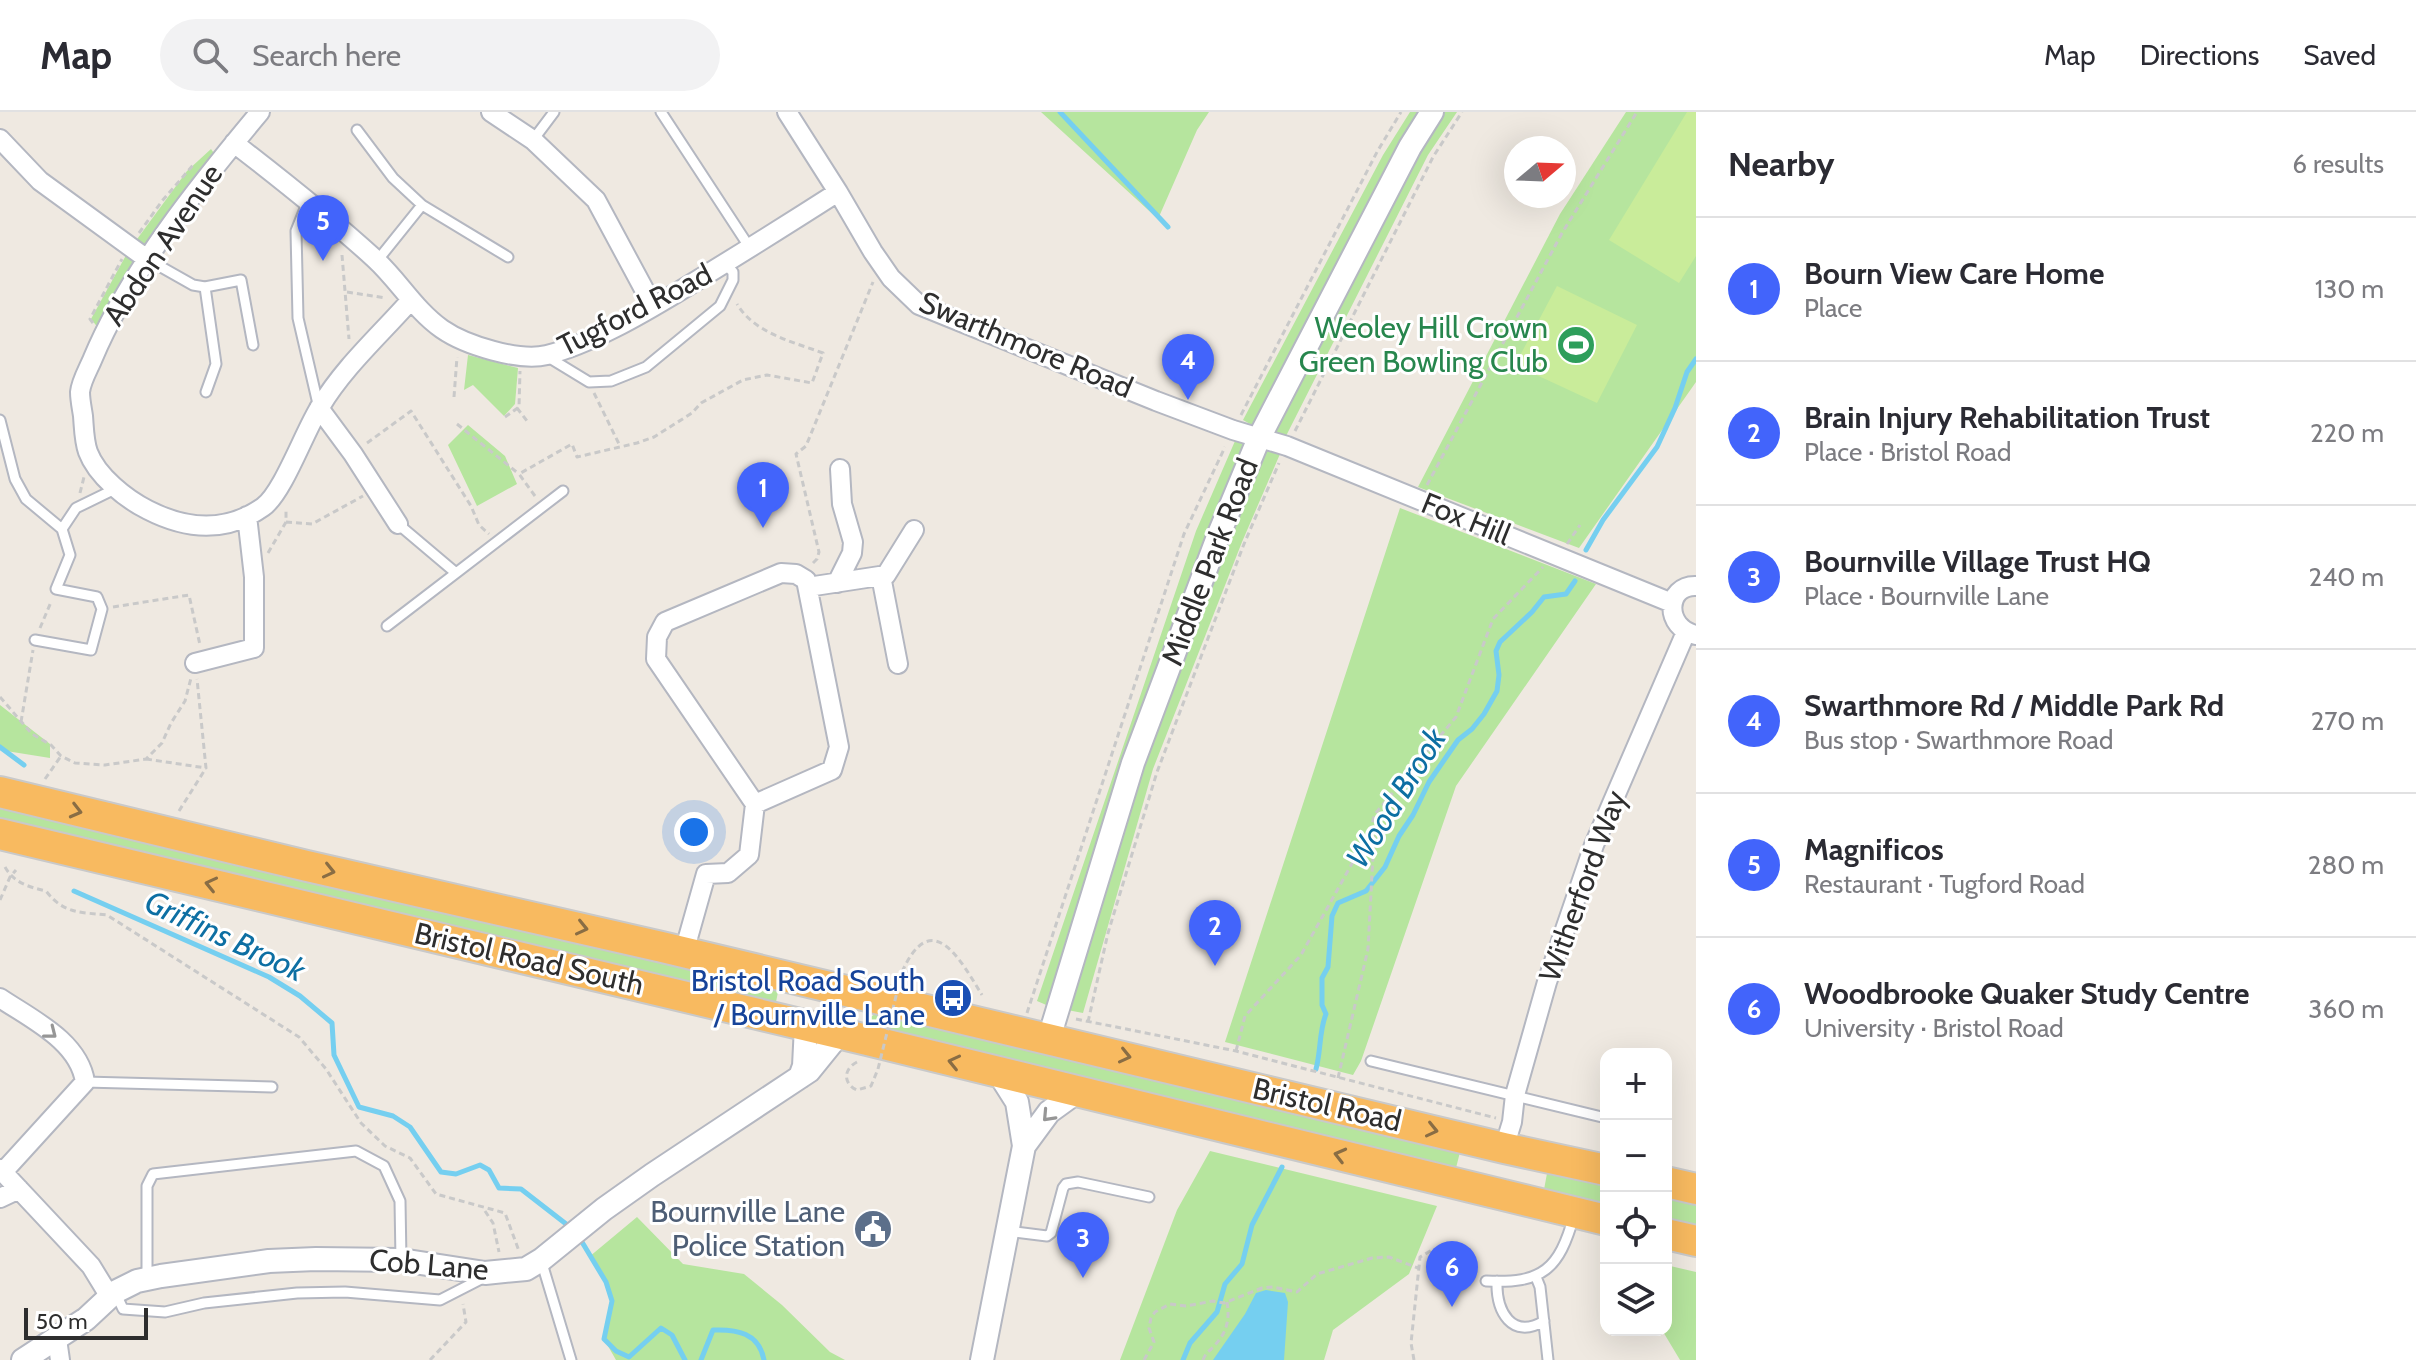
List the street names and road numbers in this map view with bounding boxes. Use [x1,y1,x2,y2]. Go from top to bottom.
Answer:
street label: Abdon Avenue [95,157,230,333]
street label: Tugford Road [552,255,718,364]
street label: Swarthmore Road [914,283,1138,406]
street label: Middle Park Road [1153,453,1266,671]
street label: Fox Hill [1416,484,1516,553]
street label: Witherford Way [1531,785,1634,986]
street label: Bristol Road South [411,914,647,1003]
street label: Bristol Road [1249,1069,1405,1140]
street label: Cob Lane [368,1241,490,1288]

